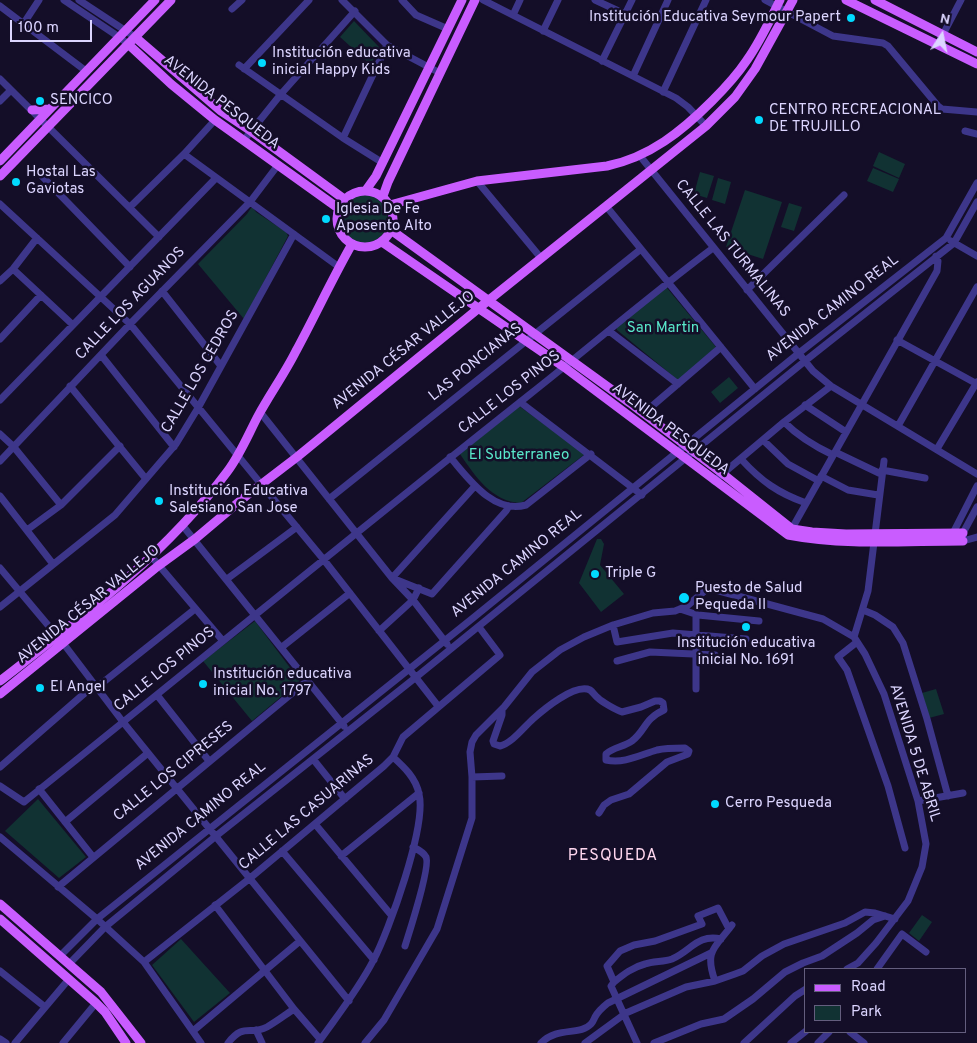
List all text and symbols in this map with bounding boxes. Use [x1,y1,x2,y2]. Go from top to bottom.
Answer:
place label: Institución Educativa Seymour Papert [589,9,841,27]
scale bar [12,10,95,42]
north arrow [917,10,967,60]
text: N [938,10,952,29]
marker: Institución Educativa Seymour Papert [845,12,857,24]
text: 100 m [18,19,59,38]
place label: Institución educativa inicial Happy Kids [272,45,411,80]
street label: AVENIDA PESQUEDA [159,52,283,154]
marker: Institución educativa inicial Happy Kids [256,57,268,69]
place label: SENCICO [50,92,113,110]
marker: SENCICO [34,95,46,107]
place label: CENTRO RECREACIONAL DE TRUJILLO [769,102,941,137]
marker: CENTRO RECREACIONAL DE TRUJILLO [753,114,765,126]
place label: Hostal Las Gaviotas [26,164,96,199]
marker: Hostal Las Gaviotas [10,176,22,188]
street label: CALLE LAS TURMALINAS [671,176,793,322]
place label: Iglesia De Fe Aposento Alto [336,201,432,236]
marker: Iglesia De Fe Aposento Alto [320,213,332,225]
street label: CALLE LOS AGUANOS [72,244,190,364]
street label: AVENIDA CAMINO REAL [763,252,903,366]
street label: AVENIDA CÉSAR VALLEJO [329,288,479,414]
street label: CALLE LOS CEDROS [158,307,244,437]
street label: LAS PONCIANAS [426,320,526,406]
park label: San Martin [627,320,699,338]
street label: CALLE LOS PINOS [455,348,565,438]
street label: AVENIDA PESQUEDA [608,380,732,480]
park label: El Subterraneo [469,447,569,465]
place label: Institución Educativa Salesiano San Jose [169,483,308,518]
marker: Institución Educativa Salesiano San Jose [153,495,165,507]
street label: AVENIDA CAMINO REAL [448,506,586,622]
street label: AVENIDA CÉSAR VALLEJO [14,542,164,668]
place label: Triple G [605,565,656,583]
marker: Triple G [589,568,601,580]
place label: Puesto de Salud Pequeda II [695,580,802,615]
marker: Puesto de Salud Pequeda II [677,591,691,605]
marker: Institución educativa inicial No. 1691 [740,621,752,633]
street label: CALLE LOS PINOS [111,624,219,716]
place label: Institución educativa inicial No. 1691 [677,635,815,670]
place label: Institución educativa inicial No. 1797 [213,666,352,701]
marker: Institución educativa inicial No. 1797 [197,678,209,690]
place label: El Angel [50,679,106,697]
marker: El Angel [34,682,46,694]
street label: AVENIDA 5 DE ABRIL [884,682,944,824]
street label: CALLE LOS CIPRESES [110,718,238,826]
street label: CALLE LAS CASUARINAS [236,751,378,875]
street label: AVENIDA CAMINO REAL [132,759,270,875]
place label: Cerro Pesqueda [725,795,832,813]
marker: Cerro Pesqueda [709,798,721,810]
district label: PESQUEDA [567,847,659,867]
legend [804,968,967,1033]
text: Road [851,978,886,997]
text: Park [851,1003,882,1022]

